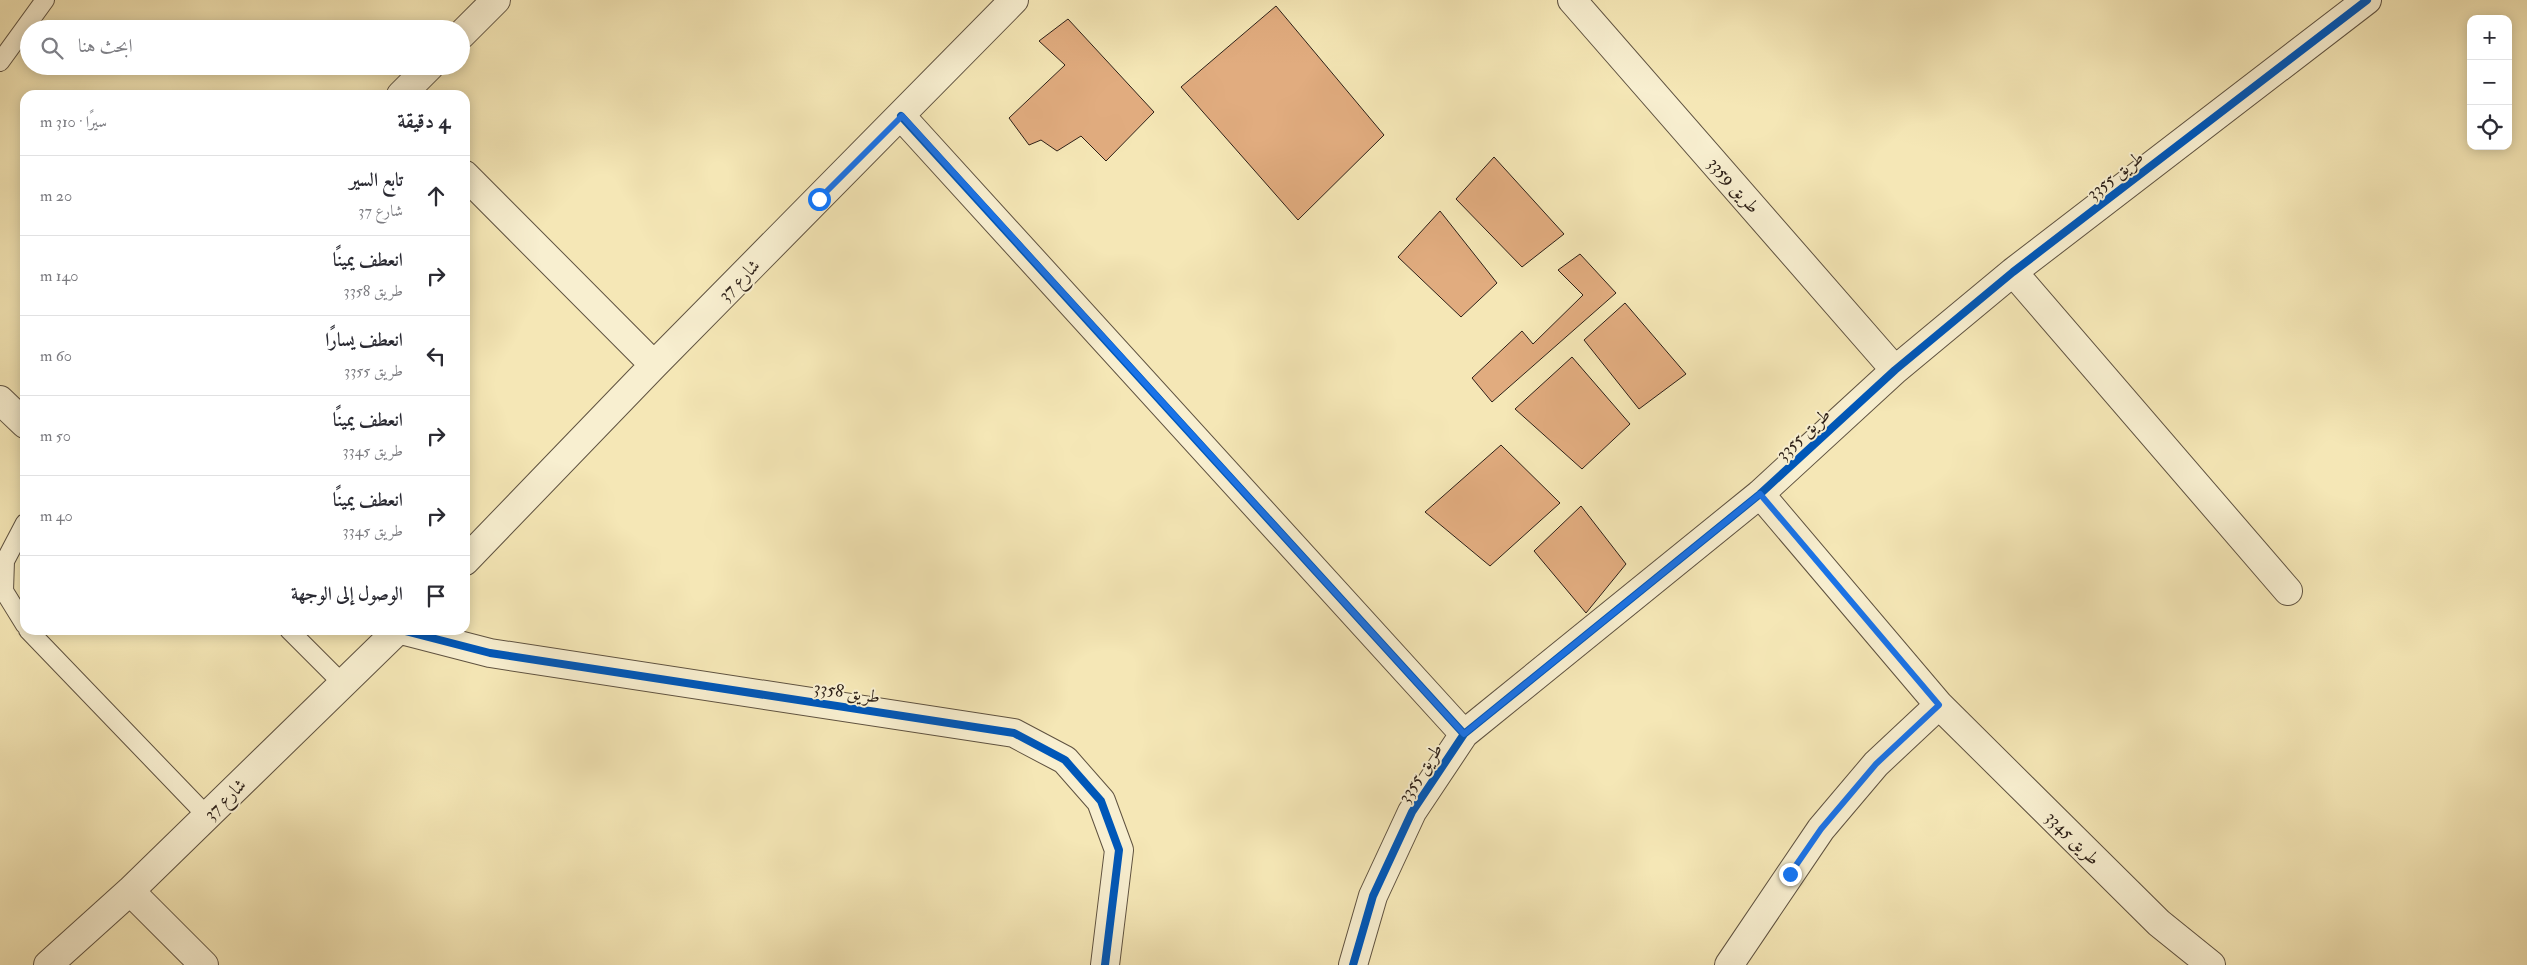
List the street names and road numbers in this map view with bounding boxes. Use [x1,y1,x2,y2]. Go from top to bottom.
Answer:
street label: طريق 3355 [2082,146,2149,205]
street label: طريق 3359 [1703,152,1765,218]
street label: شارع 37 [713,254,767,308]
street label: طريق 3355 [1771,403,1835,465]
street label: طريق 3358 [812,676,882,709]
street label: طريق 3355 [1393,739,1448,807]
street label: شارع 37 [199,774,253,827]
street label: طريق 3345 [2040,806,2105,871]

